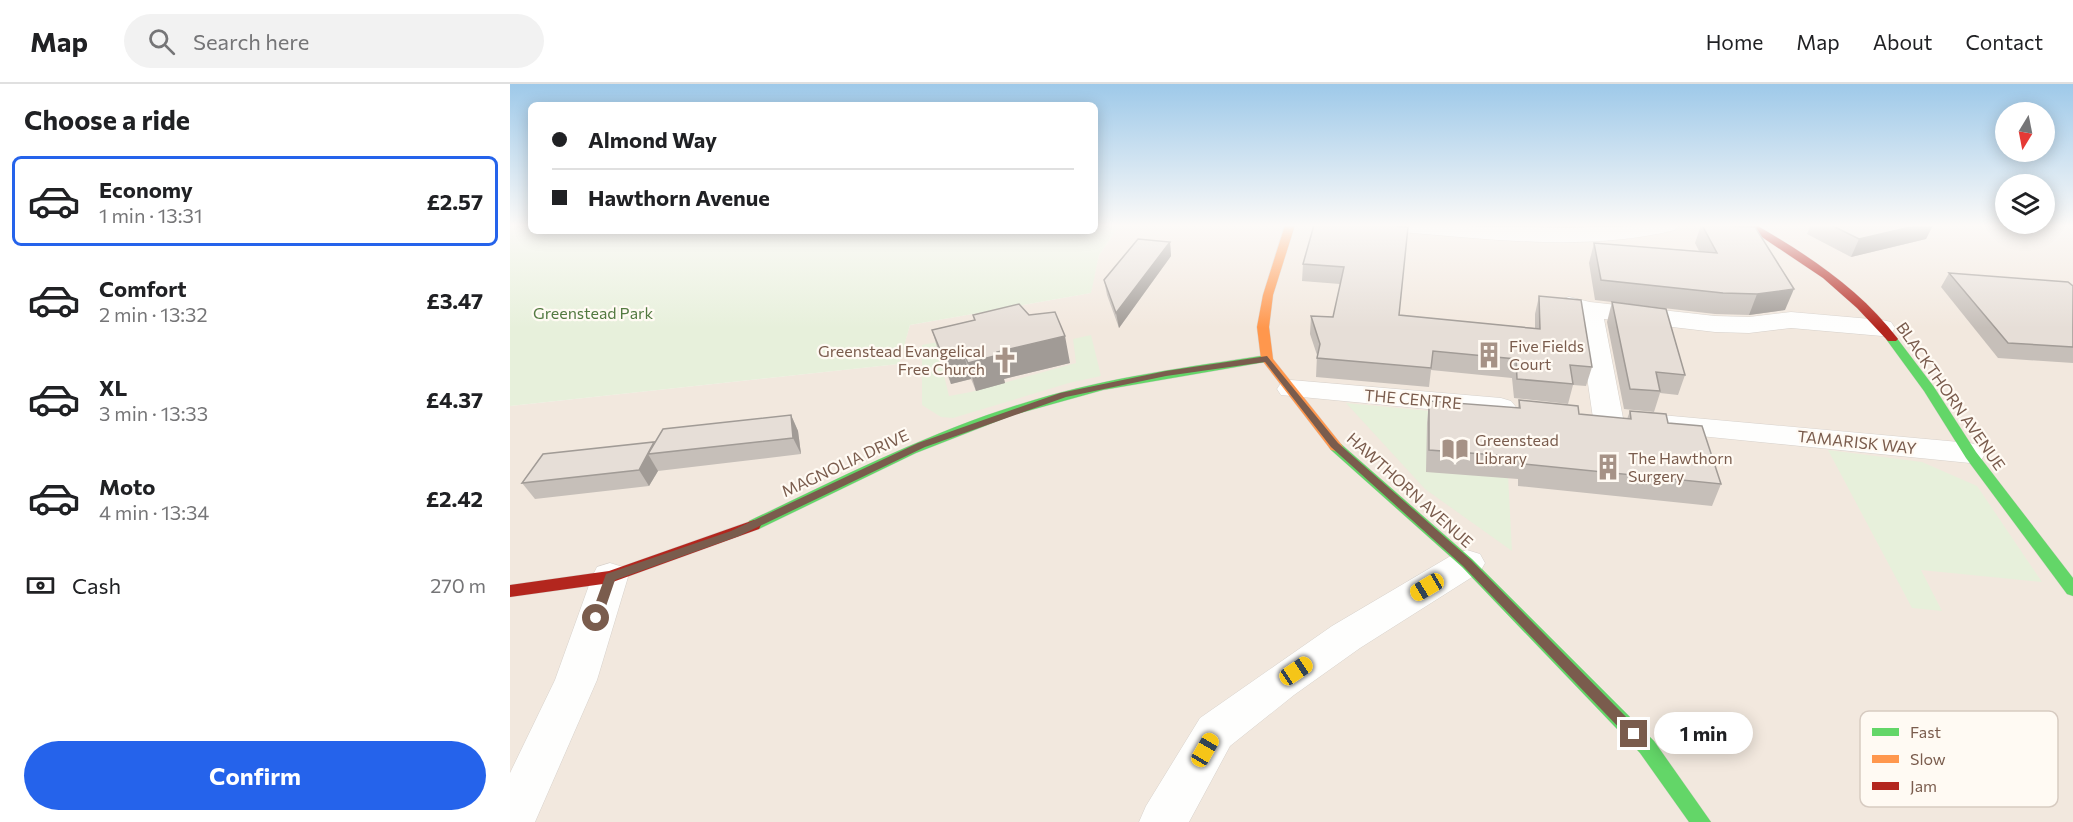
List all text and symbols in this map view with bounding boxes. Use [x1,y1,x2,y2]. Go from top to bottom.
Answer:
search box [124,14,544,68]
text: Map [30,24,88,58]
icon: search [145,25,178,58]
text: Search here [193,28,309,55]
text: Home [1706,29,1763,54]
text: Map [1796,29,1840,54]
text: About [1873,29,1932,54]
text: Contact [1965,29,2043,54]
north arrow [1995,102,2055,162]
map controls [1995,102,2055,234]
text: Choose a ride [24,103,190,136]
text: Almond Way [588,126,717,153]
icon: car [27,174,81,228]
button: layers [1995,174,2055,234]
text: Economy [99,176,193,203]
text: Hawthorn Avenue [588,184,770,211]
text: £2.57 [426,188,483,215]
text: 1 min · 13:31 [99,203,202,227]
icon: car [27,273,81,327]
text: Comfort [99,275,187,302]
text: £3.47 [426,287,483,314]
text: 2 min · 13:32 [99,302,207,326]
park label: Greenstead Park [533,303,653,322]
street label: BLACKTHORN AVENUE [1893,318,2010,473]
place label: Five Fields Court [1509,336,1584,373]
building icon: Five Fields Court [1474,340,1504,370]
place label: Greenstead Evangelical Free Church [818,341,985,378]
church icon: Greenstead Evangelical Free Church [990,345,1020,375]
icon: car [27,372,81,426]
text: XL [99,374,127,401]
street label: THE CENTRE [1363,385,1463,412]
text: £4.37 [426,386,483,413]
text: 3 min · 13:33 [99,401,208,425]
street label: MAGNOLIA DRIVE [778,425,911,500]
street label: TAMARISK WAY [1796,426,1918,457]
street label: HAWTHORN AVENUE [1343,428,1477,551]
place label: Greenstead Library [1475,430,1559,467]
library icon: Greenstead Library [1440,434,1470,464]
place label: The Hawthorn Surgery [1628,448,1733,485]
building icon: The Hawthorn Surgery [1593,452,1623,482]
icon: car [27,471,81,525]
text: Moto [99,473,155,500]
text: £2.42 [426,485,483,512]
text: 4 min · 13:34 [99,500,209,524]
icon: cash [24,569,57,602]
car [1407,570,1447,604]
text: Cash [72,572,121,599]
text: 270 m [430,573,486,597]
route start [582,604,609,631]
car [1276,653,1316,689]
legend [1860,711,2058,807]
callout: 1 min [1655,713,1754,755]
route end [1620,720,1647,747]
text: 1 min [1680,721,1727,745]
text: Fast [1910,722,1941,741]
car [1188,730,1222,770]
button: Confirm [24,741,486,810]
text: Slow [1910,749,1946,768]
text: Jam [1910,776,1937,795]

